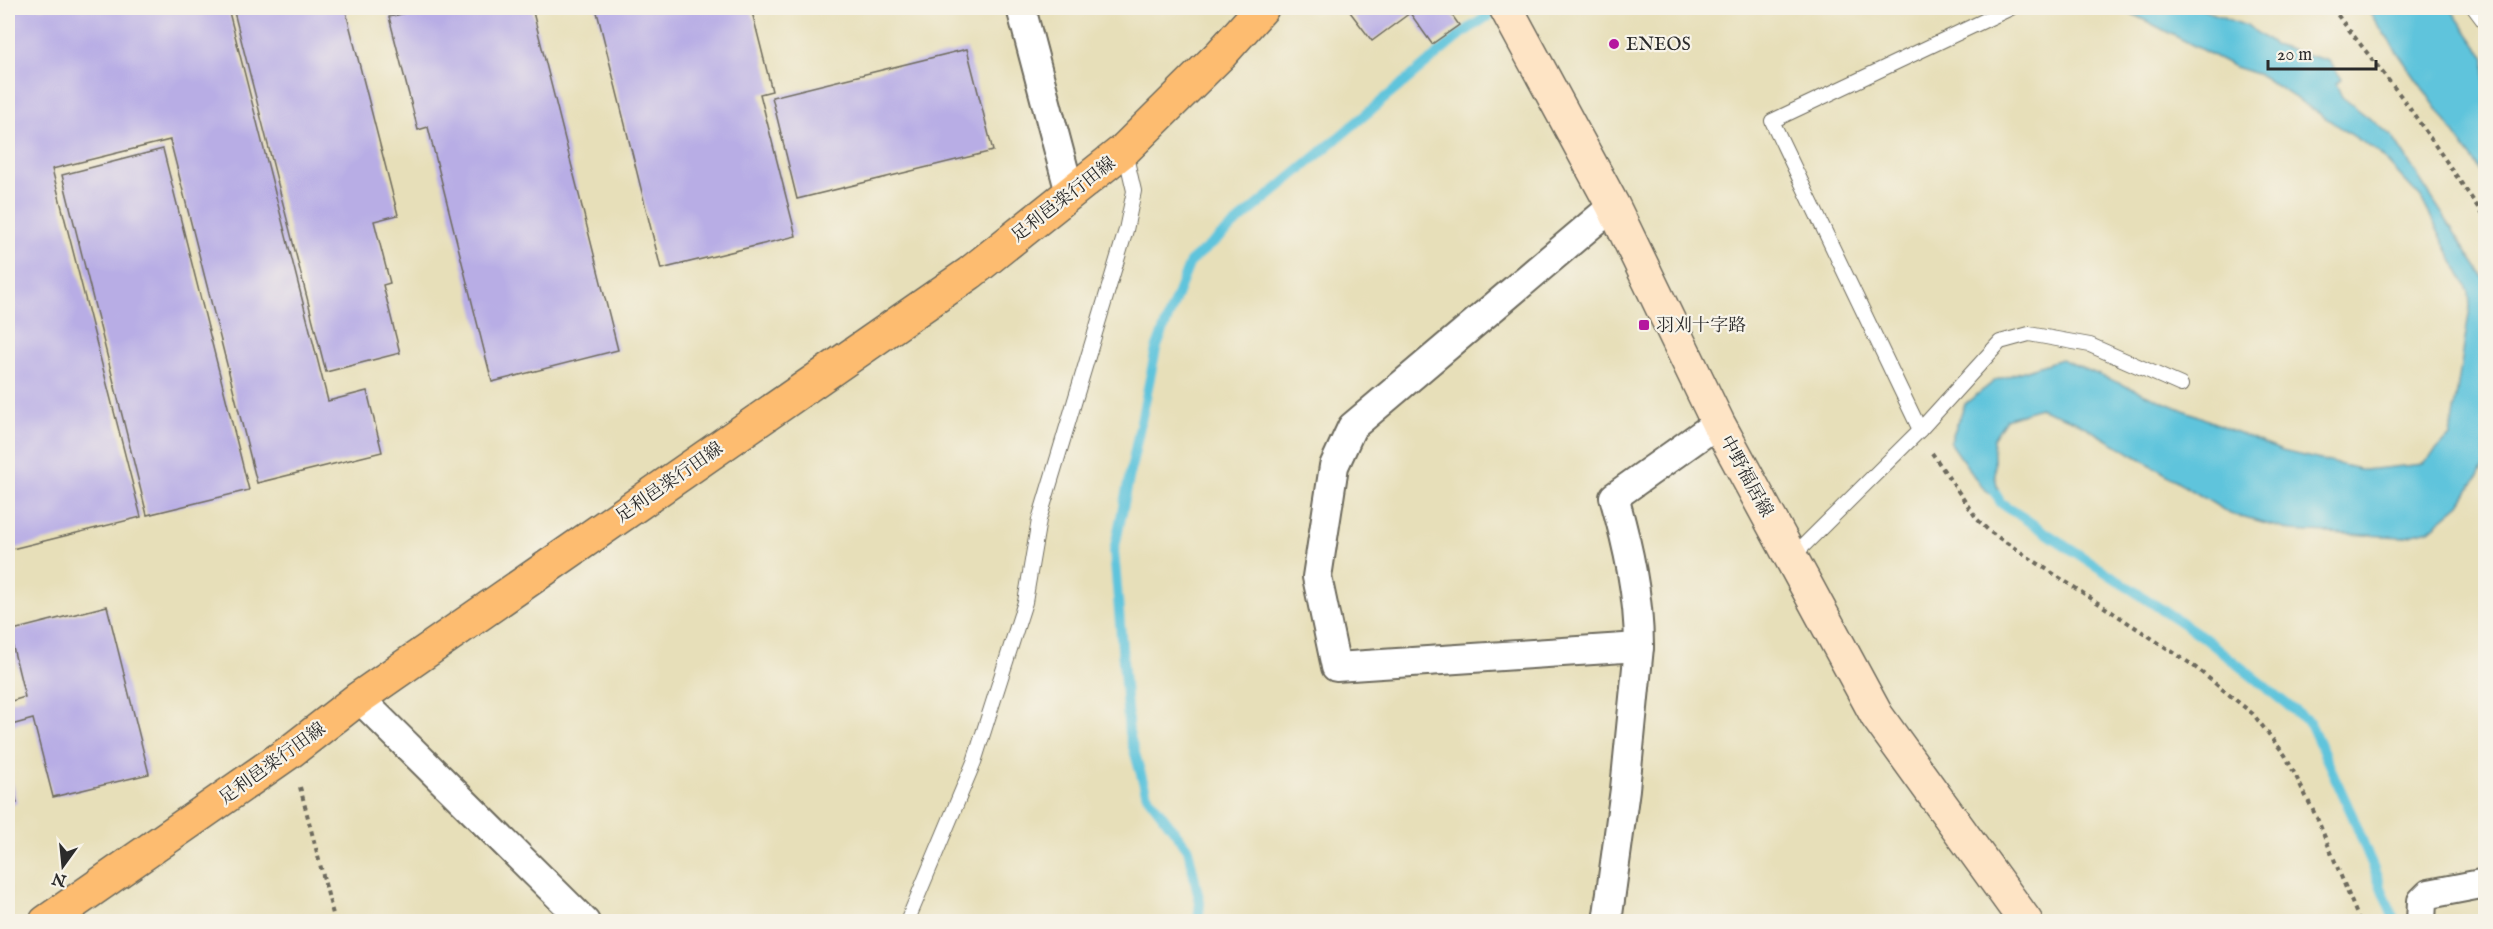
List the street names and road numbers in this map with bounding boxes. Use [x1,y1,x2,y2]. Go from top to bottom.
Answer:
street label: 足利邑楽行田線 [1007,152,1121,248]
street label: 中野福居線 [1714,432,1778,522]
street label: 足利邑楽行田線 [612,438,728,529]
street label: 足利邑楽行田線 [215,718,331,811]

